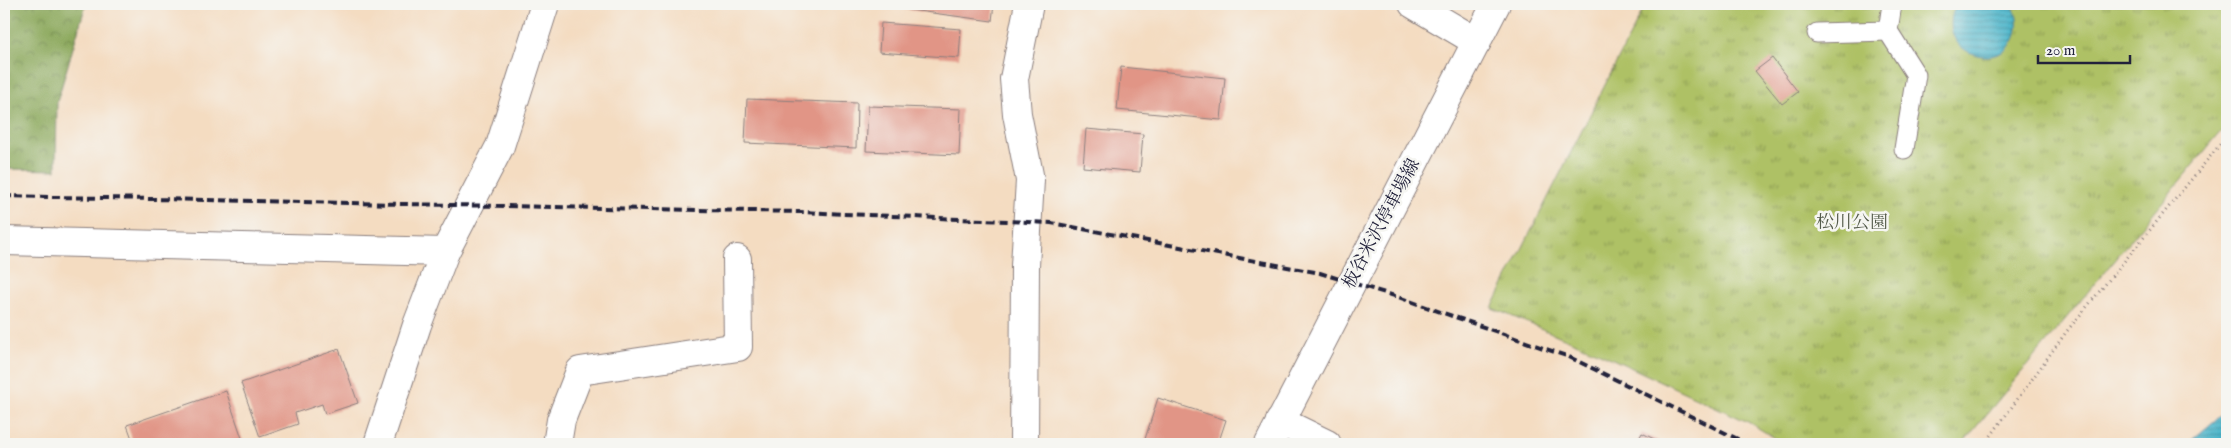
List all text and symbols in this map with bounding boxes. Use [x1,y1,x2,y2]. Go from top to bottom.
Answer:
scale bar [2038,32,2131,64]
text: 20 m [2046,41,2076,60]
street label: 板谷米沢停車場線 [1338,155,1426,293]
park label: 松川公園 [1816,212,1888,235]

